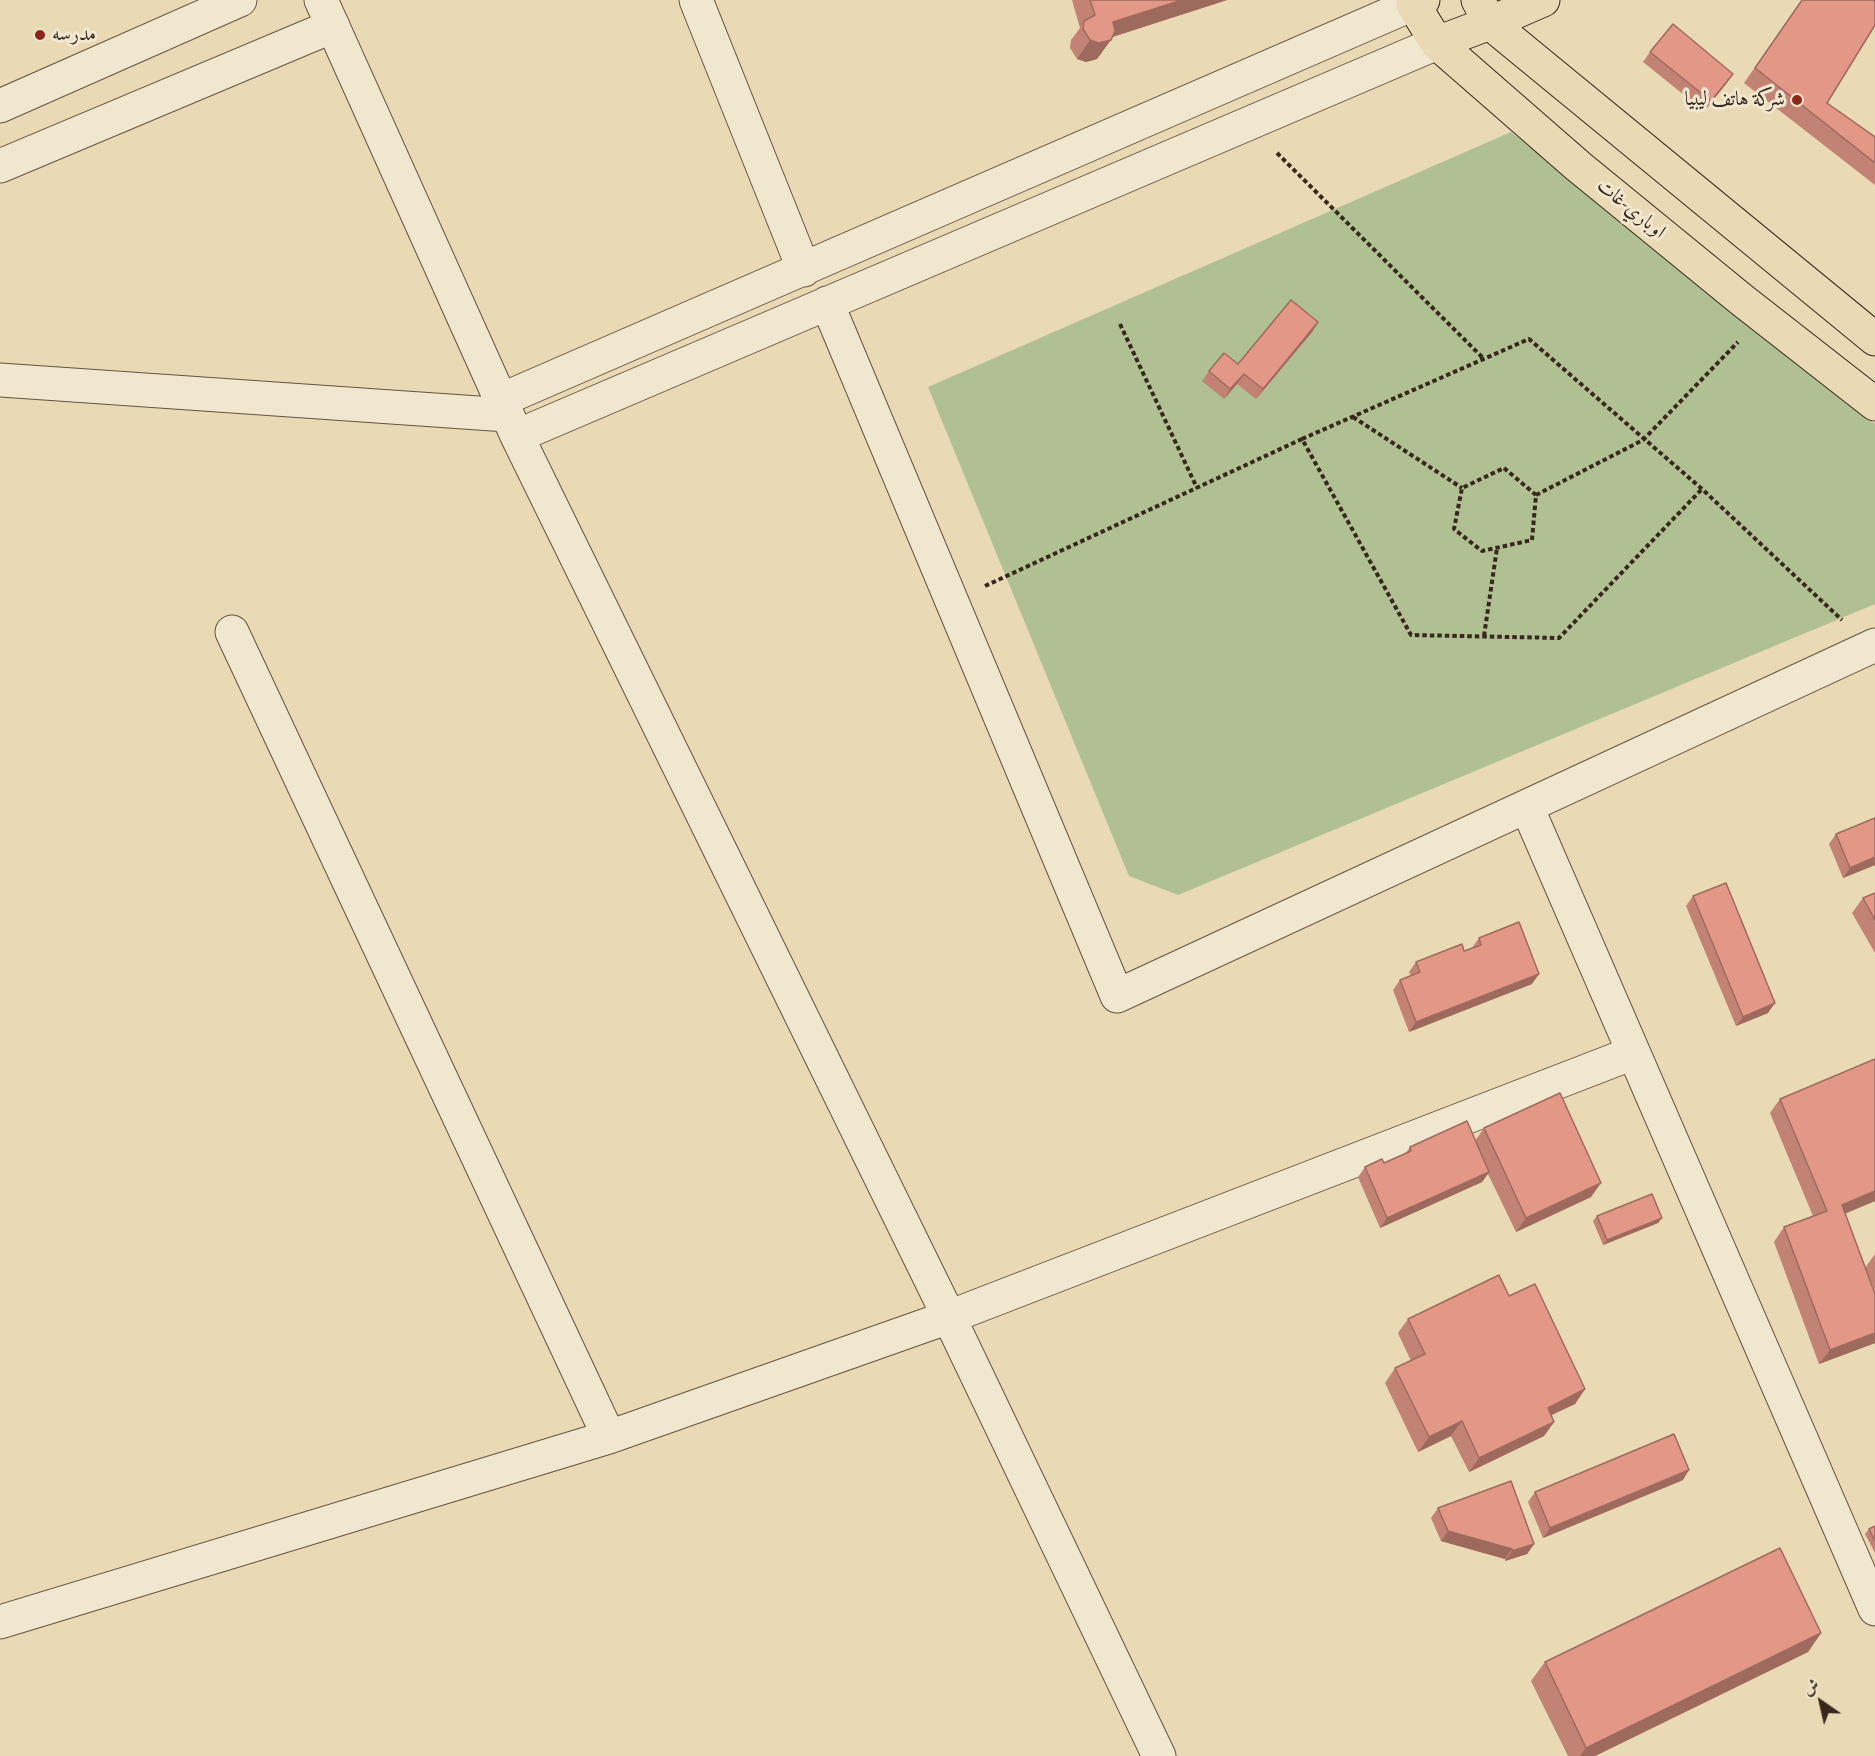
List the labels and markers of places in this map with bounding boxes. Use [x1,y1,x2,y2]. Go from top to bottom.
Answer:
place label: مدرسه [52,23,96,47]
marker: مدرسه [33,28,47,42]
place label: شركة هاتف ليبيا [1684,88,1785,112]
marker: شركة هاتف ليبيا [1790,93,1804,107]

